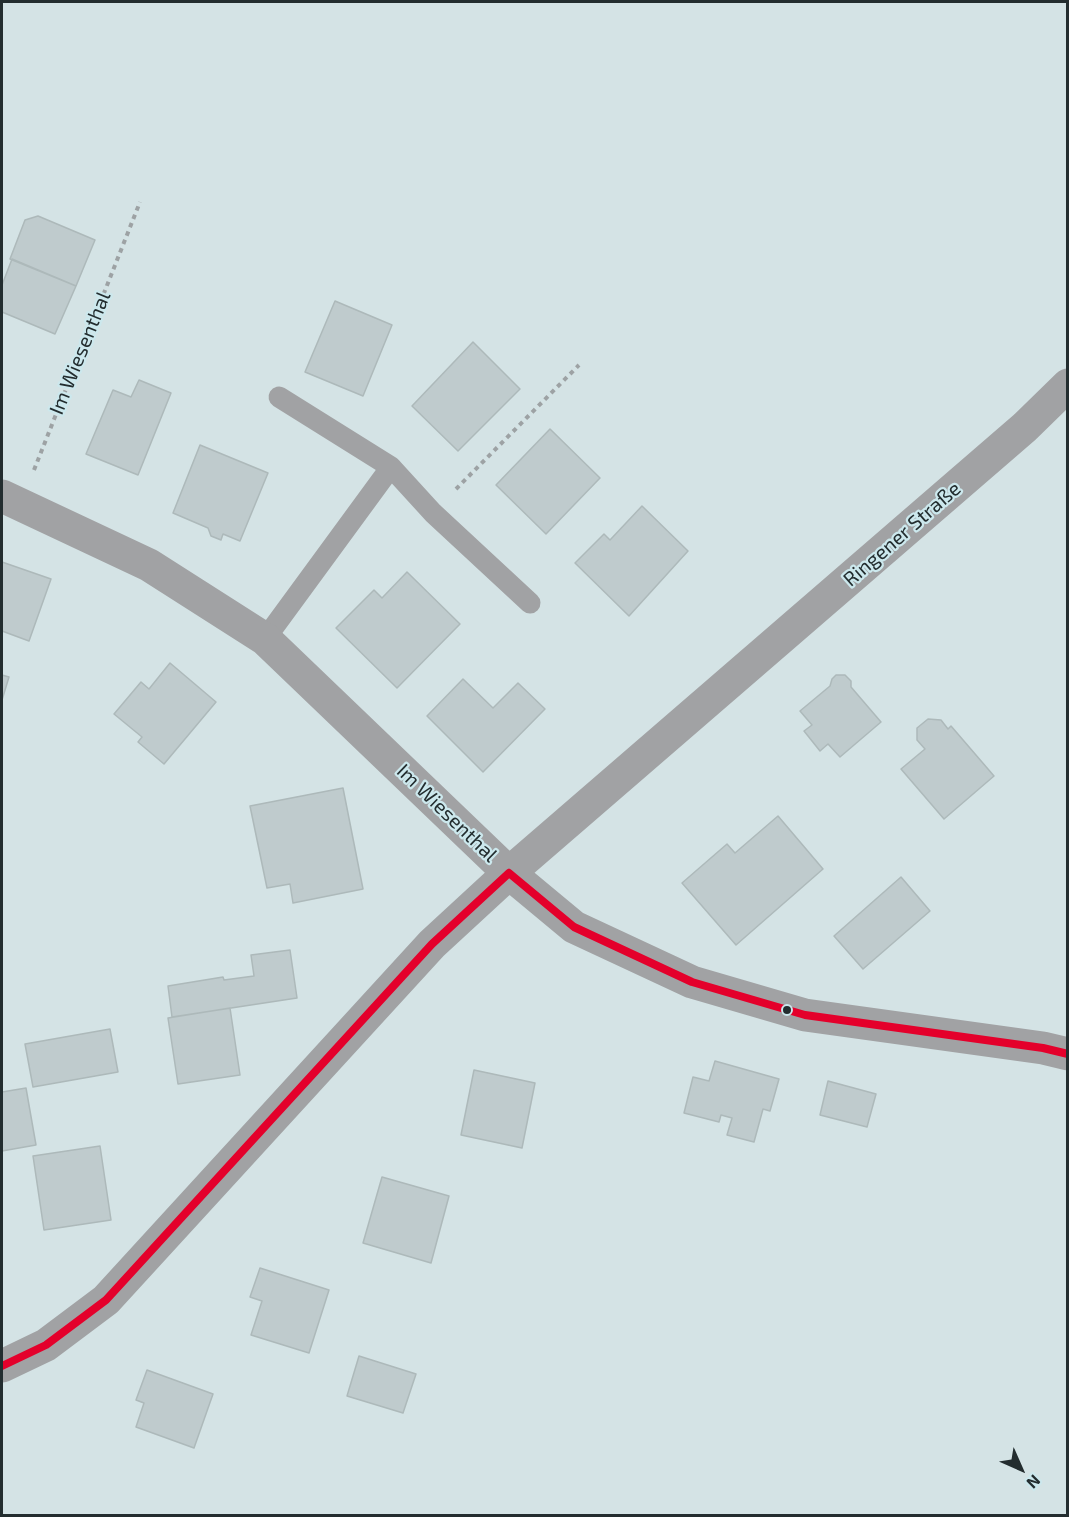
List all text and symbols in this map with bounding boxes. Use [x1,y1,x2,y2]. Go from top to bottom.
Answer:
street label: Im Wiesenthal [44,288,116,418]
street label: Ringener Straße [838,477,966,591]
street label: Im Wiesenthal [392,759,502,867]
unlabelled marker [781,1004,793,1016]
north arrow [991,1439,1051,1499]
text: N [1023,1471,1045,1493]

